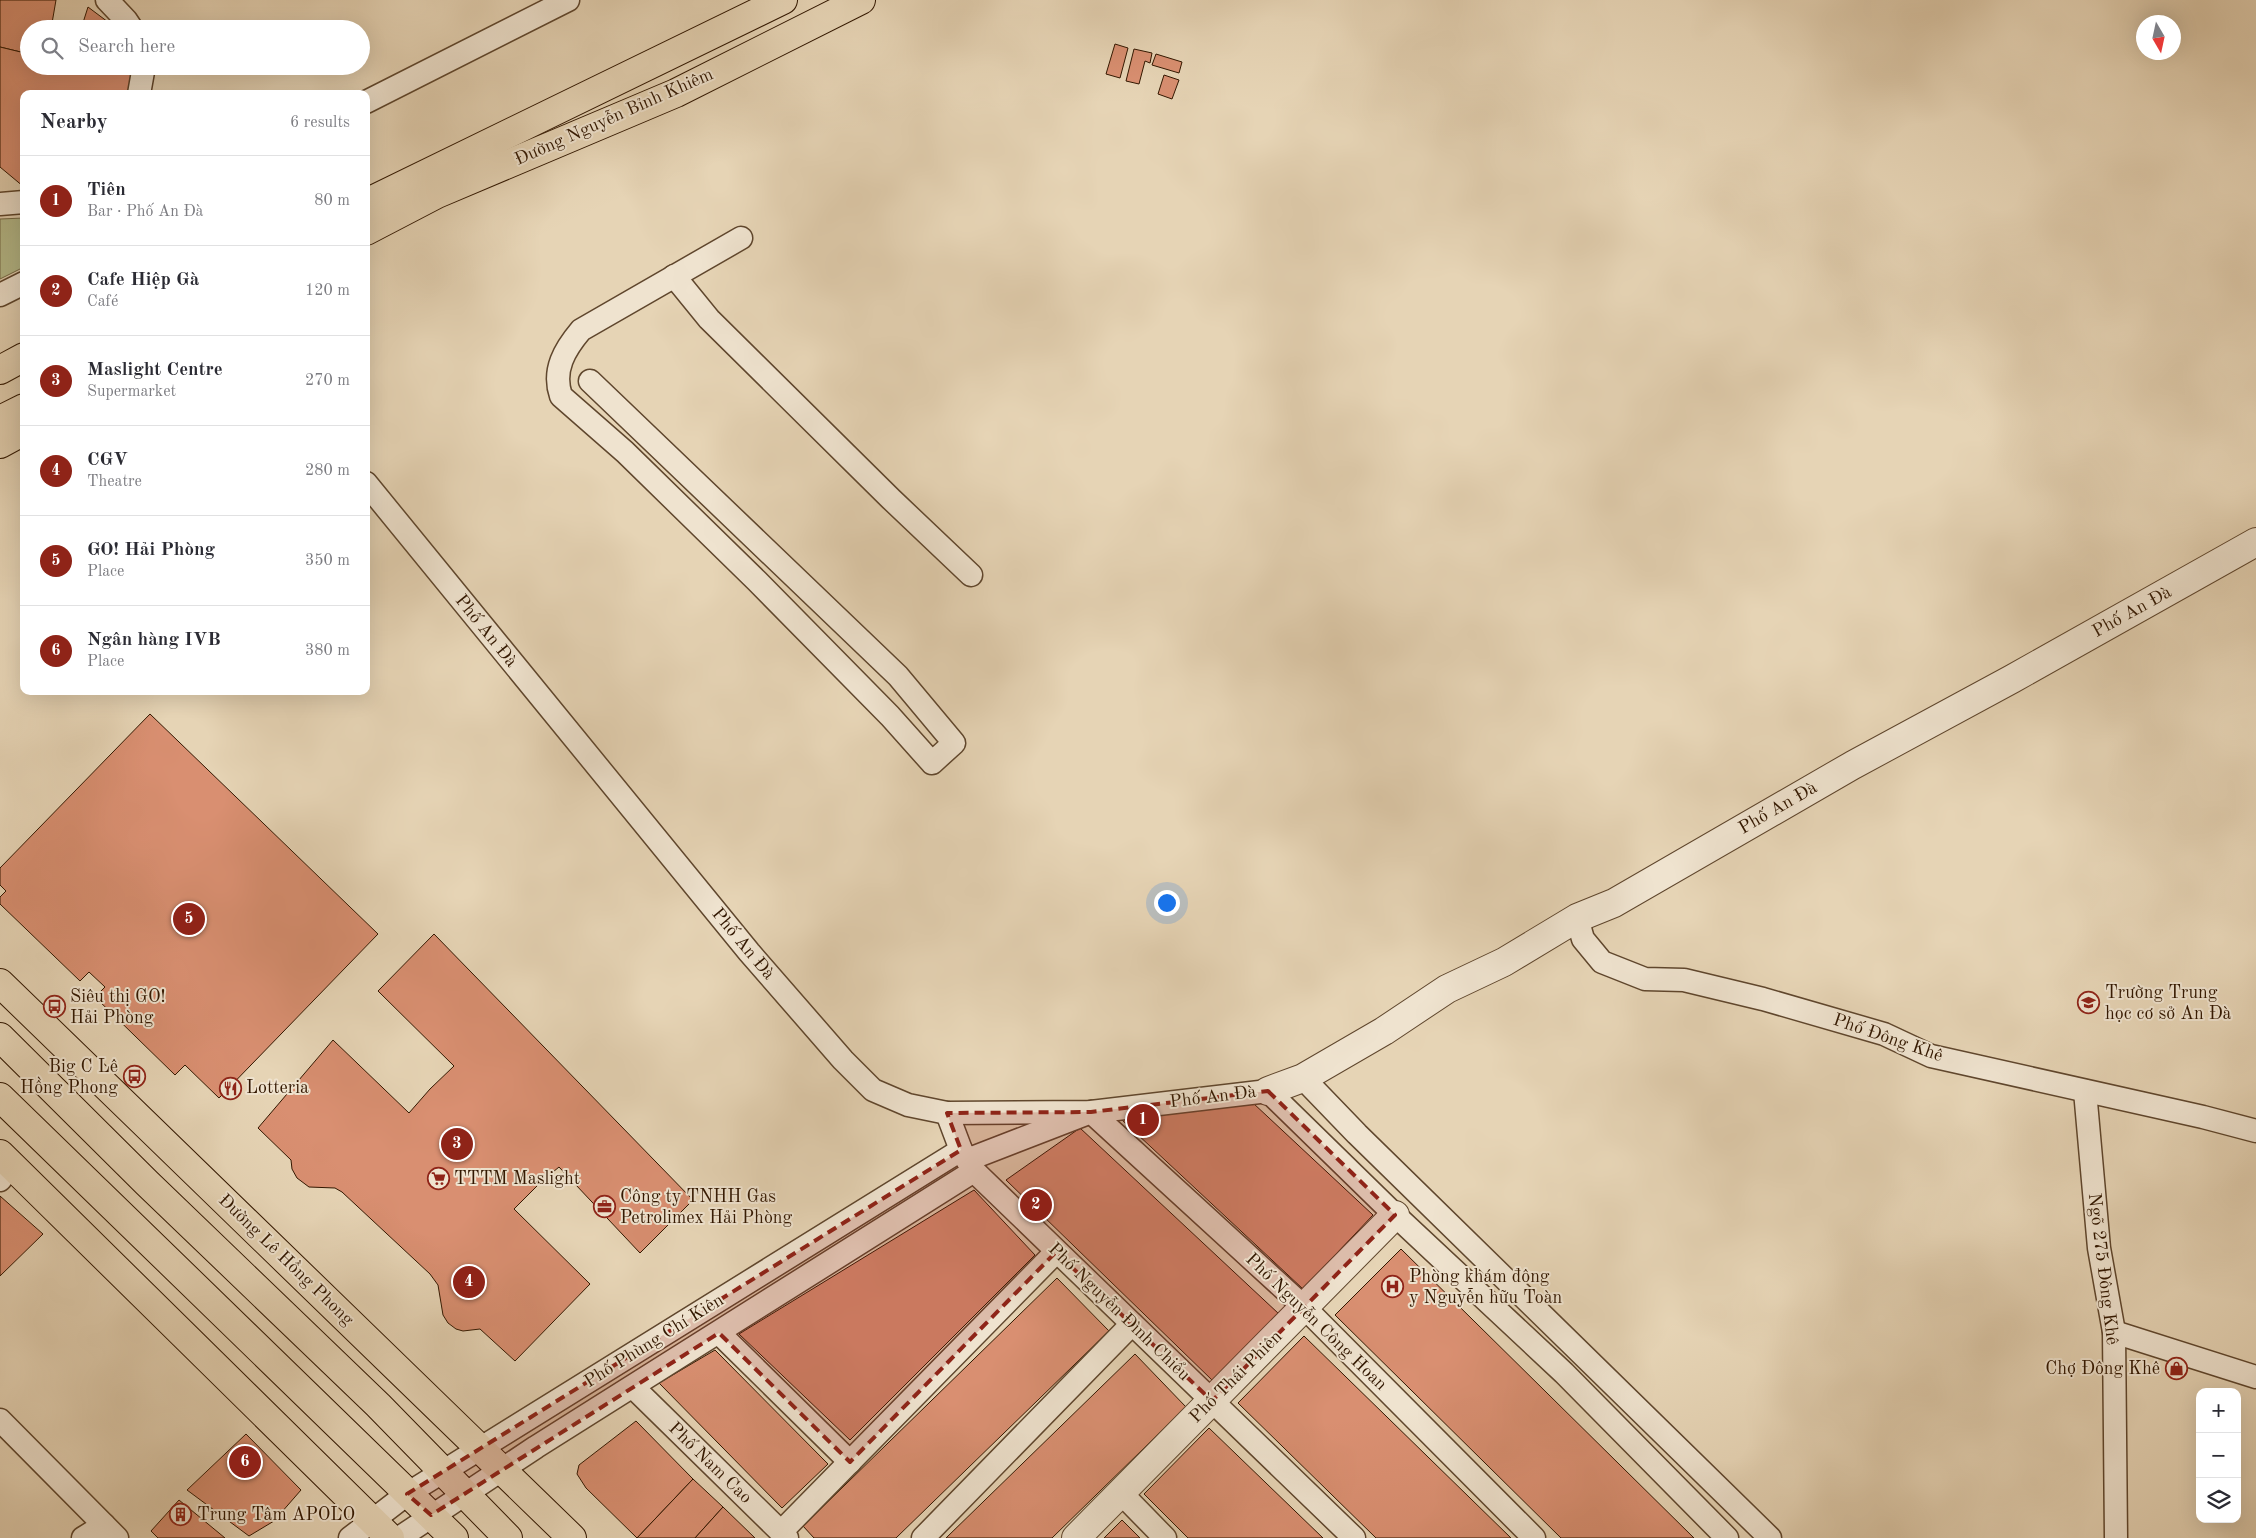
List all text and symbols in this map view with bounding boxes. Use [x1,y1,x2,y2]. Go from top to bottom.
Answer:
north arrow [2136,15,2181,60]
search box [20,20,370,75]
icon: search [38,34,66,62]
text: Search here [78,38,175,57]
street label: Đường Nguyễn Bỉnh Khiêm [511,63,716,169]
text: Nearby [40,112,108,133]
text: 6 results [290,115,350,131]
text: Tiên [87,181,126,200]
text: 1 [51,193,61,209]
text: 80 m [314,193,350,209]
text: Bar · Phố An Đà [87,204,203,220]
text: Cafe Hiệp Gà [87,271,199,290]
text: 2 [51,283,61,299]
text: 120 m [305,283,350,299]
text: Café [87,294,118,310]
text: Maslight Centre [87,361,223,380]
text: 3 [51,373,61,389]
text: 270 m [305,373,350,389]
text: Supermarket [87,384,176,400]
text: CGV [87,451,128,470]
text: 4 [51,463,61,479]
text: 280 m [305,463,350,479]
text: Theatre [87,474,142,490]
text: GO! Hải Phòng [87,541,215,560]
text: 5 [51,553,61,569]
text: 350 m [305,553,350,569]
text: Place [87,564,124,580]
street label: Phố An Đà [2089,582,2175,641]
street label: Phố An Đà [452,591,521,671]
text: Ngân hàng IVB [87,631,221,650]
text: 6 [51,643,61,659]
text: 380 m [305,643,350,659]
text: Place [87,654,124,670]
street label: Phố An Đà [1735,777,1820,838]
your location [1154,890,1180,916]
pin: 5 [173,900,205,938]
street label: Phố An Đà [708,904,779,983]
place label: Trường Trung học cơ sở An Đà [2105,984,2232,1023]
place label: Siêu thị GO! Hải Phòng [70,988,166,1027]
school or university icon: Trường Trung học cơ sở An Đà [2077,991,2101,1015]
bus stop icon: Siêu thị GO! Hải Phòng [42,995,66,1019]
street label: Phố Đông Khê [1831,1010,1946,1065]
place label: Big C Lê Hồng Phong [20,1058,118,1097]
bus stop icon: Big C Lê Hồng Phong [122,1065,146,1089]
restaurant icon: Lotteria [218,1076,242,1100]
place label: Lotteria [246,1079,309,1097]
street label: Phố An Đà [1168,1082,1257,1111]
pin: 1 [1127,1101,1159,1139]
pin: 3 [441,1125,473,1163]
supermarket icon: TTTM Maslight [426,1167,450,1191]
place label: TTTM Maslight [454,1170,580,1188]
pin: 2 [1020,1186,1052,1224]
place label: Công ty TNHH Gas Petrolimex Hải Phòng [620,1188,793,1227]
street label: Đường Lê Hồng Phong [215,1189,359,1329]
street label: Ngõ 275 Đông Khê [2085,1192,2121,1346]
office icon: Công ty TNHH Gas Petrolimex Hải Phòng [592,1195,616,1219]
street label: Phố Nguyễn Đình Chiểu [1045,1238,1195,1384]
street label: Phố Nguyễn Công Hoan [1242,1249,1392,1394]
pin: 4 [453,1263,485,1301]
place label: Phòng khám đông y Nguyễn hữu Toàn [1409,1268,1563,1307]
hospital icon: Phòng khám đông y Nguyễn hữu Toàn [1381,1275,1405,1299]
street label: Phố Phùng Chí Kiên [581,1290,727,1391]
street label: Phố Thái Phiên [1186,1326,1286,1427]
shop icon: Chợ Đông Khê [2164,1357,2188,1381]
place label: Chợ Đông Khê [2045,1360,2160,1378]
map controls [2196,1388,2241,1523]
button: + [2196,1388,2241,1433]
street label: Phố Nam Cao [665,1418,756,1507]
button: − [2196,1433,2241,1478]
pin: 6 [229,1443,261,1481]
button: layers [2196,1478,2241,1523]
building icon: Trung Tâm APOLO [169,1503,193,1527]
place label: Trung Tâm APOLO [197,1506,355,1524]

